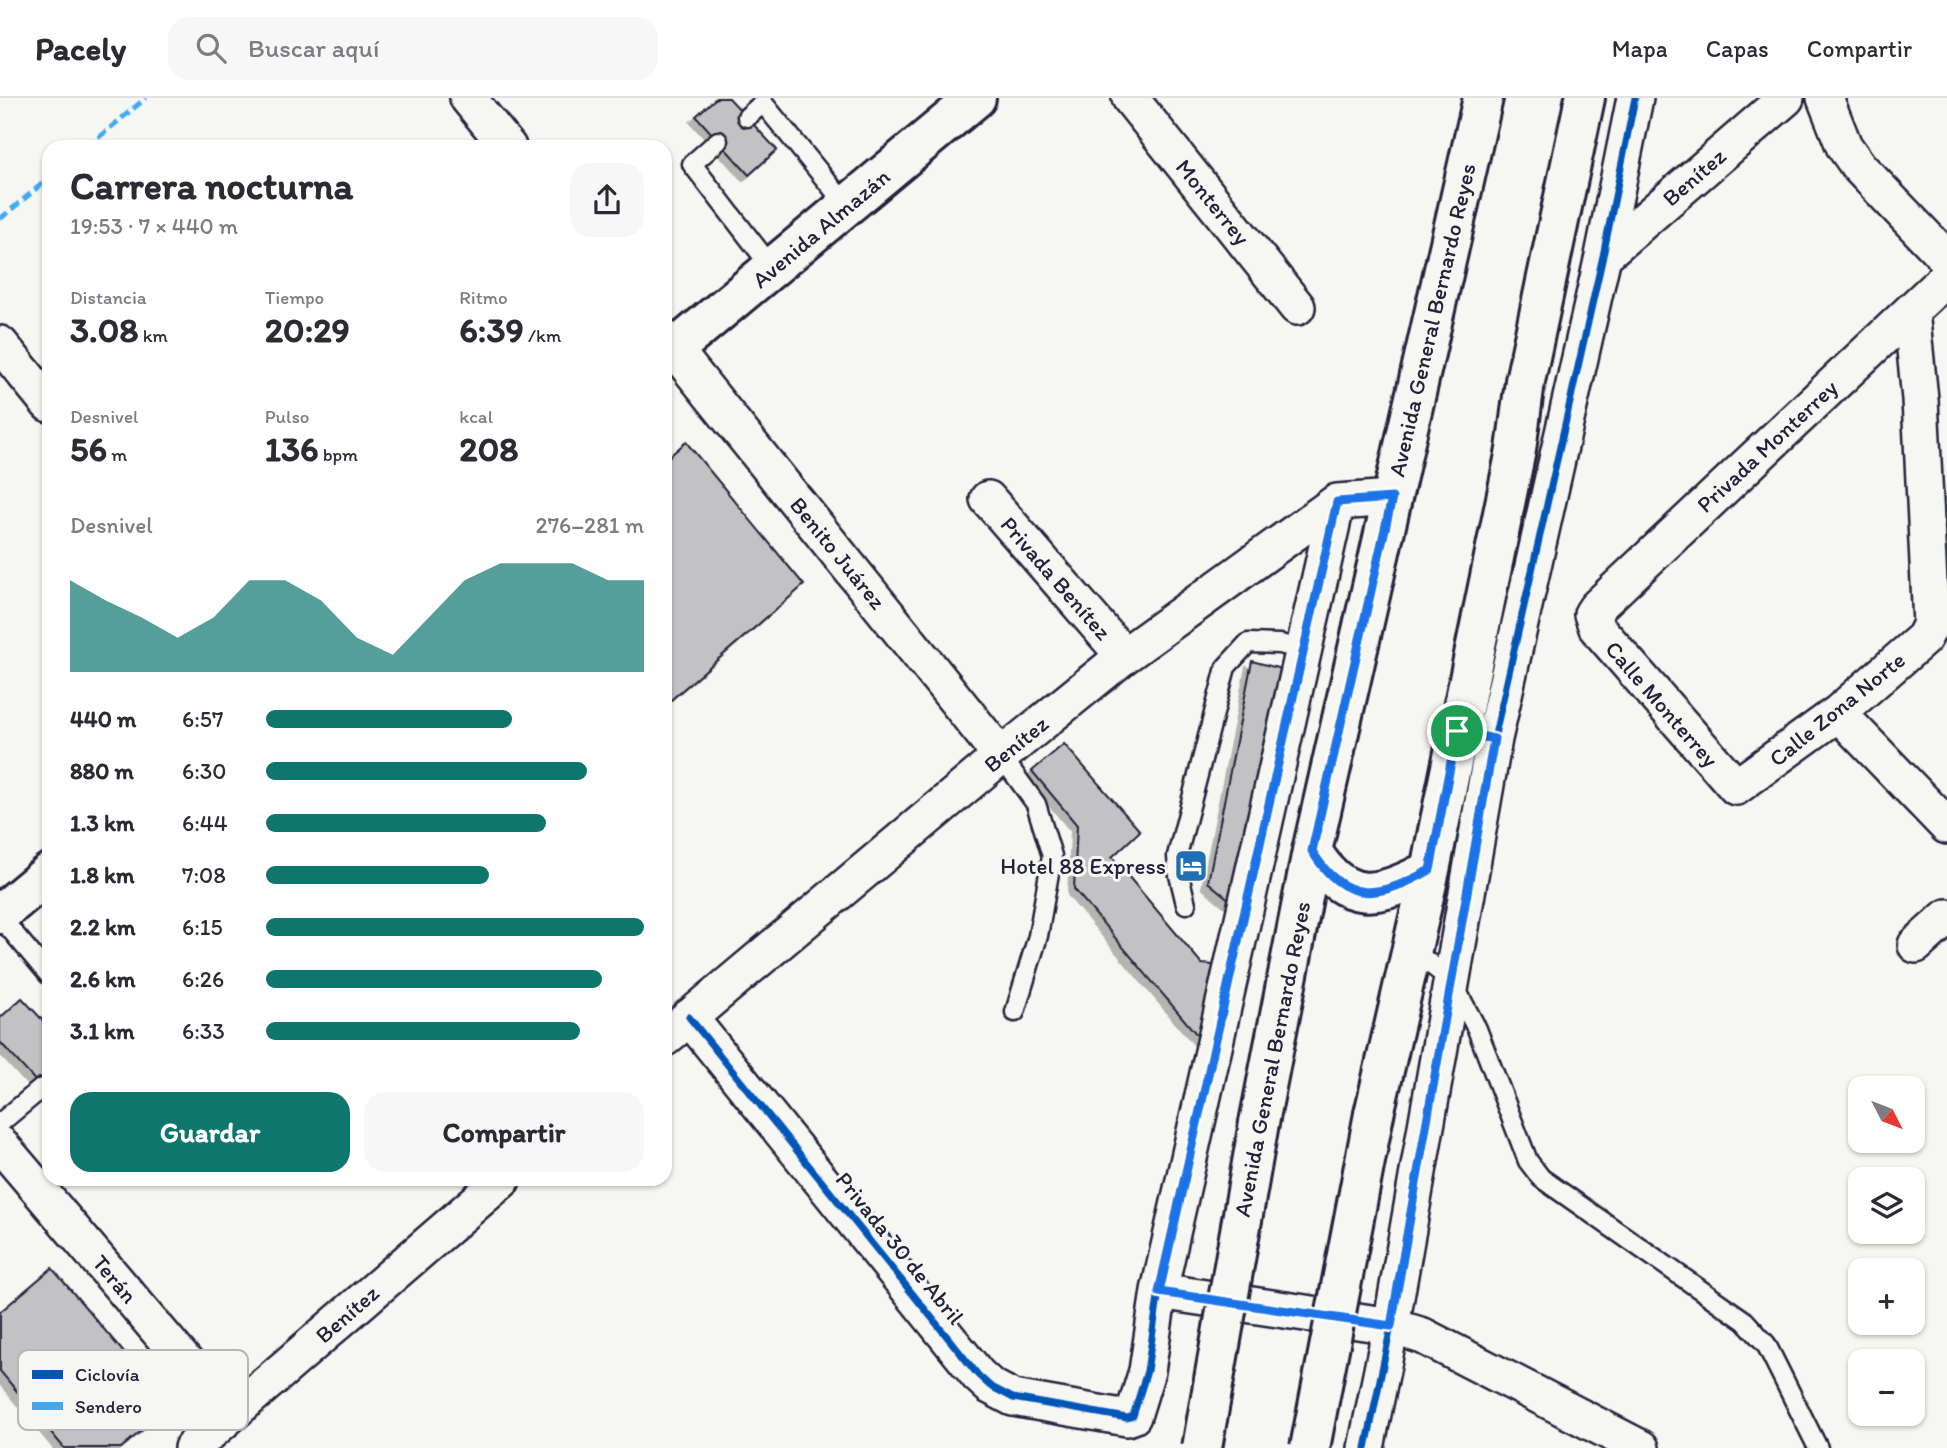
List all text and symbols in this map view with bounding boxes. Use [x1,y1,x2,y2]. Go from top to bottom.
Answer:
search box [168,17,658,80]
text: Pacely [35,29,126,68]
icon: search [192,29,230,67]
text: Buscar aquí [248,32,379,64]
text: Mapa [1612,34,1668,63]
text: Capas [1706,34,1769,63]
text: Compartir [1807,34,1912,63]
street label: Benítez [1657,142,1732,212]
street label: Monterrey [1170,153,1256,251]
street label: Avenida General Bernardo Reyes [1382,161,1482,479]
street label: Avenida Almazán [746,162,896,294]
text: Carrera nocturna [70,163,353,209]
button: share [570,163,644,237]
text: 19:53 · 7 × 440 m [70,212,238,240]
text: Distancia [70,286,147,309]
text: Tiempo [265,286,324,309]
text: Ritmo [459,286,508,309]
text: 3.08 [70,309,138,351]
text: 20:29 [265,309,350,351]
text: 6:39 [459,309,524,351]
text: km [138,324,168,347]
text: /km [524,324,561,347]
street label: Privada Monterrey [1691,373,1843,518]
text: Desnivel [70,405,138,428]
text: Pulso [265,405,310,428]
text: kcal [459,405,493,428]
text: 56 [70,428,107,470]
text: 136 [265,428,319,470]
text: 208 [459,428,518,470]
text: m [107,443,127,466]
text: bpm [319,443,358,466]
street label: Benito Juárez [784,491,892,615]
street label: Privada Benítez [995,510,1118,646]
text: Desnivel [70,511,153,539]
text: 276–281 m [536,511,644,539]
street label: Calle Monterrey [1600,635,1725,773]
street label: Calle Zona Norte [1763,646,1911,772]
pin [1427,701,1487,761]
text: 440 m [70,705,136,733]
text: 6:57 [182,705,223,733]
street label: Benítez [978,709,1054,778]
icon: arrive [1438,712,1476,750]
text: 880 m [70,757,134,785]
text: 6:30 [182,757,227,785]
text: 1.3 km [70,809,134,837]
text: 6:44 [182,809,227,837]
hotel icon: Hotel 88 Express [1172,847,1210,885]
place label: Hotel 88 Express [1000,852,1166,880]
text: 1.8 km [70,861,135,889]
text: 7:08 [182,861,226,889]
street label: Avenida General Bernardo Reyes [1228,899,1316,1219]
text: 2.2 km [70,913,135,941]
text: 6:15 [182,913,223,941]
text: 2.6 km [70,965,136,993]
text: 6:26 [182,965,224,993]
text: 3.1 km [70,1017,134,1045]
text: 6:33 [182,1017,225,1045]
north arrow [1848,1076,1925,1153]
map controls [1848,1076,1925,1426]
button: Guardar [70,1092,350,1172]
button: Compartir [364,1092,644,1172]
street label: Privada 30 de Abril [830,1166,971,1330]
button: layers [1848,1167,1925,1244]
street label: Terán [87,1249,143,1309]
button: + [1848,1258,1925,1335]
street label: Benítez [310,1279,385,1349]
button: − [1848,1349,1925,1426]
legend [18,1350,248,1430]
text: Ciclovía [75,1363,140,1386]
text: Sendero [75,1395,142,1418]

